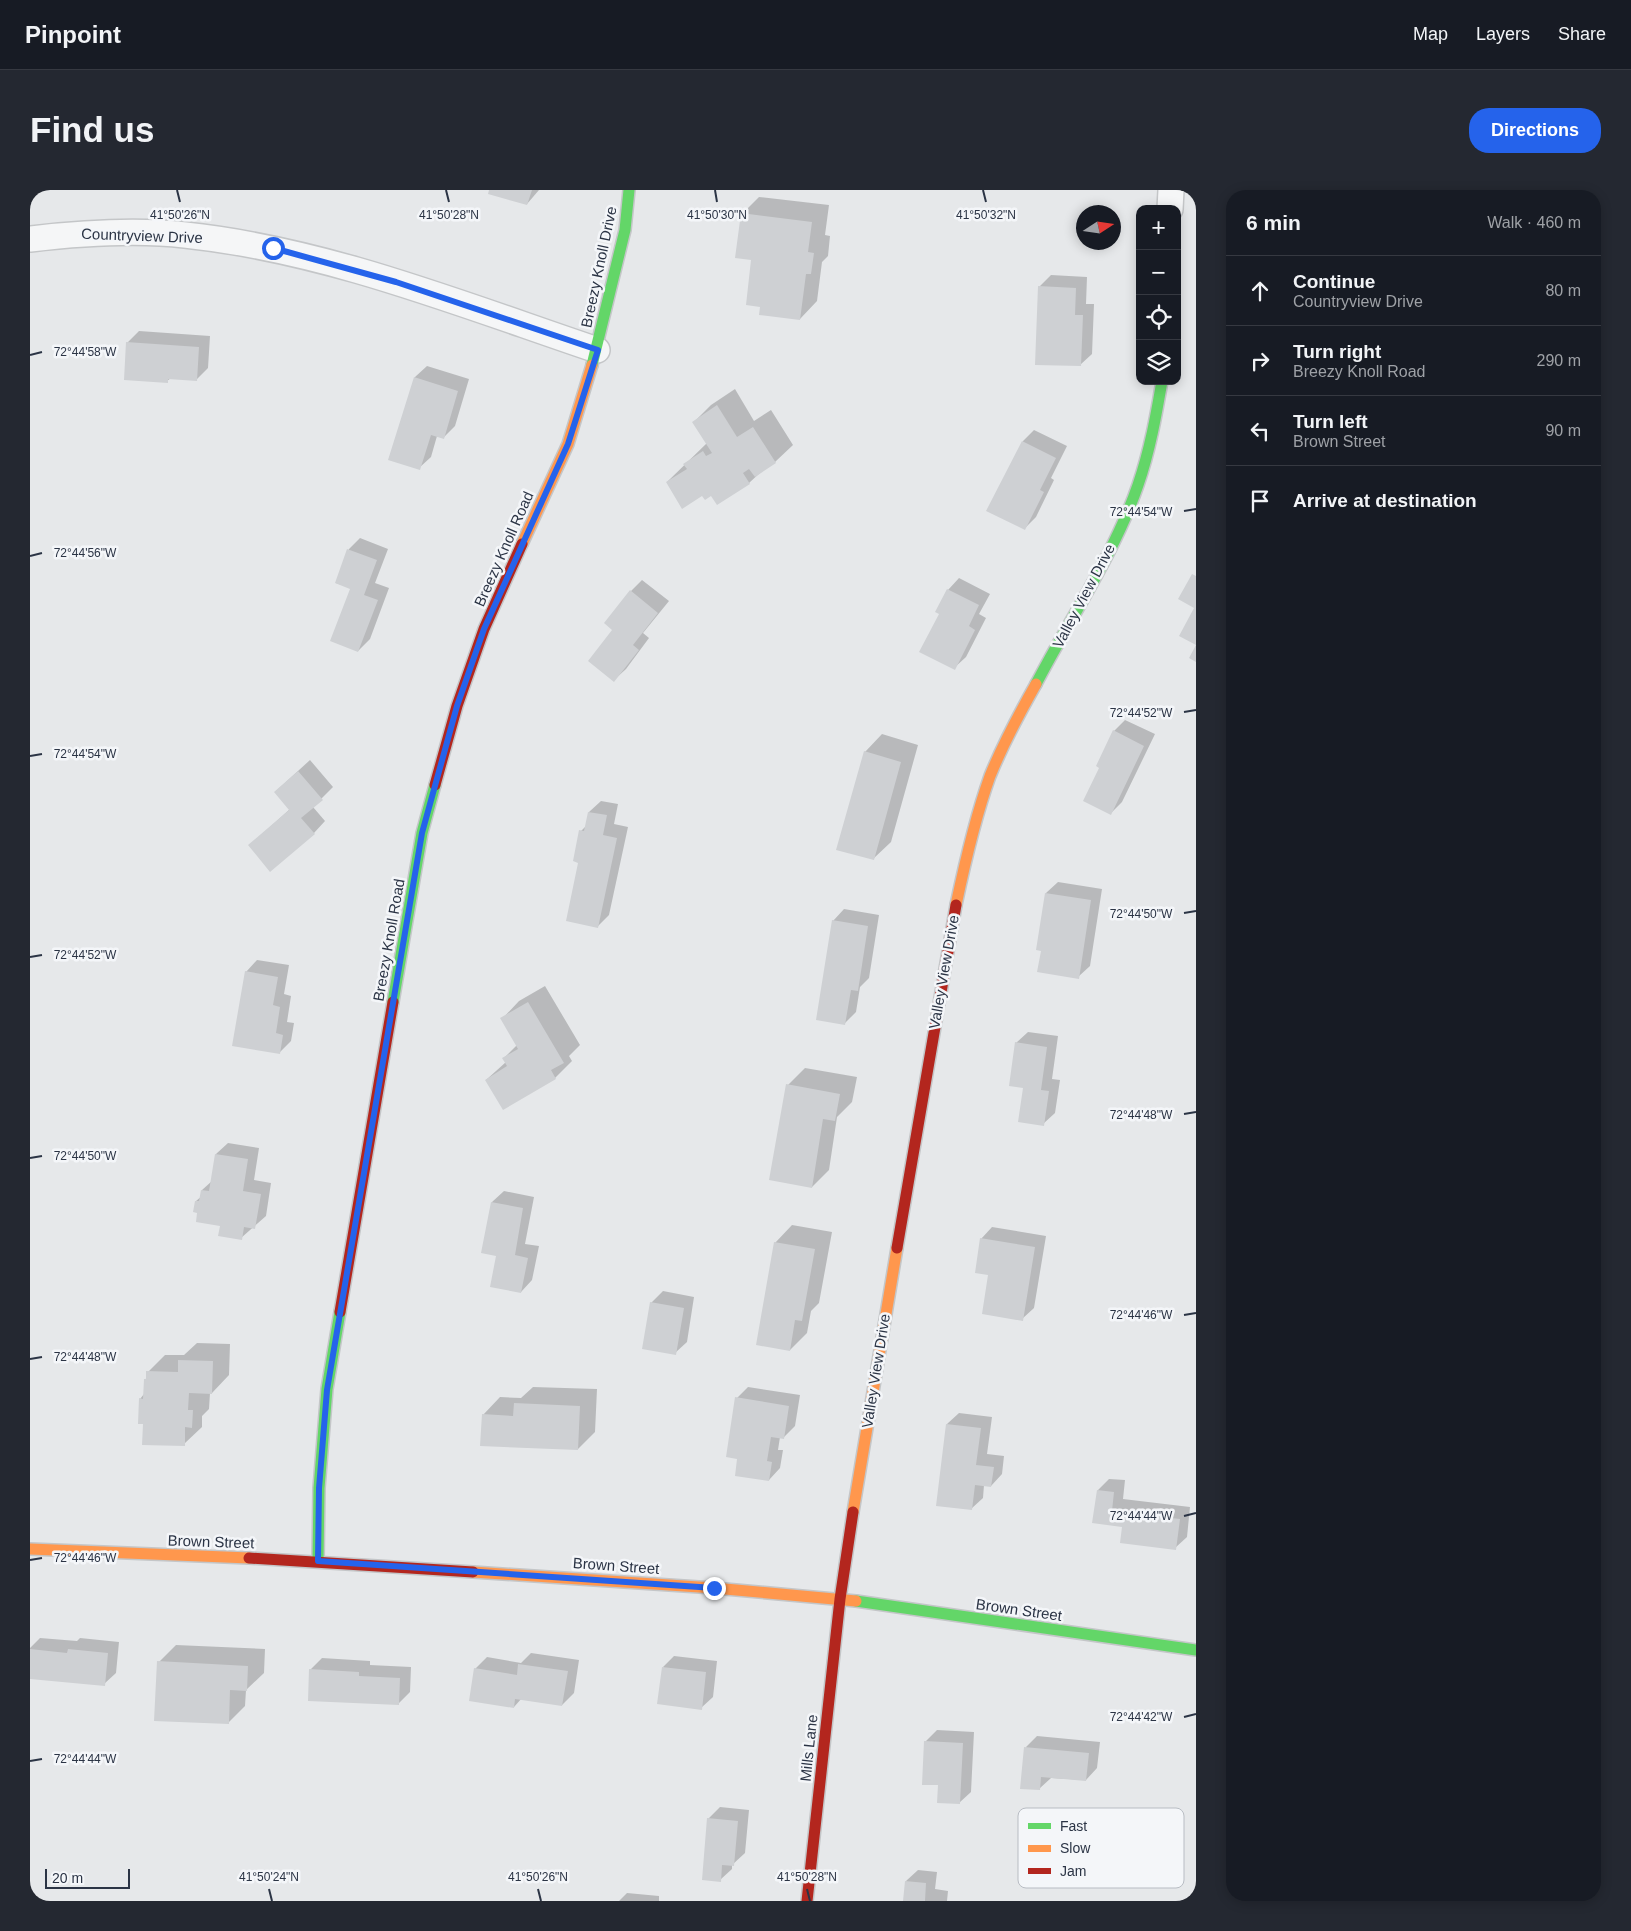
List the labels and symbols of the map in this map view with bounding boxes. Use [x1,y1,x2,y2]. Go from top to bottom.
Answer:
street label: Breezy Knoll Drive [577,205,620,329]
north arrow [1076,205,1121,250]
text: 41°50'26"N [150,208,210,222]
text: 41°50'28"N [419,208,479,222]
text: 41°50'30"N [687,208,747,222]
text: 41°50'32"N [956,208,1016,222]
street label: Countryview Drive [81,225,203,246]
route start [262,237,285,260]
text: 72°44'58"W [54,345,117,359]
street label: Breezy Knoll Road [471,489,537,609]
text: 72°44'54"W [1110,505,1173,519]
street label: Valley View Drive [1049,541,1118,651]
text: 72°44'56"W [54,546,117,560]
text: 72°44'52"W [1110,706,1173,720]
text: 72°44'54"W [54,747,117,761]
street label: Breezy Knoll Road [369,877,408,1003]
text: 72°44'50"W [1110,907,1173,921]
street label: Valley View Drive [925,914,962,1030]
text: 72°44'52"W [54,948,117,962]
text: 72°44'48"W [1110,1108,1173,1122]
text: 72°44'50"W [54,1149,117,1163]
text: 72°44'46"W [1110,1308,1173,1322]
street label: Valley View Drive [858,1313,893,1429]
text: 72°44'48"W [54,1350,117,1364]
text: 72°44'44"W [1110,1509,1173,1523]
street label: Brown Street [167,1531,255,1552]
text: 72°44'46"W [54,1551,117,1565]
street label: Brown Street [572,1554,661,1577]
route end [703,1577,726,1600]
street label: Brown Street [975,1595,1064,1624]
text: 72°44'42"W [1110,1710,1173,1724]
street label: Mills Lane [797,1713,820,1782]
text: 72°44'44"W [54,1752,117,1766]
legend [1018,1808,1184,1888]
text: Fast [1060,1818,1087,1834]
text: Slow [1060,1840,1091,1856]
text: Jam [1060,1863,1086,1879]
scale bar [45,1866,130,1889]
text: 41°50'24"N [239,1870,299,1884]
text: 41°50'26"N [508,1870,568,1884]
text: 41°50'28"N [777,1870,837,1884]

